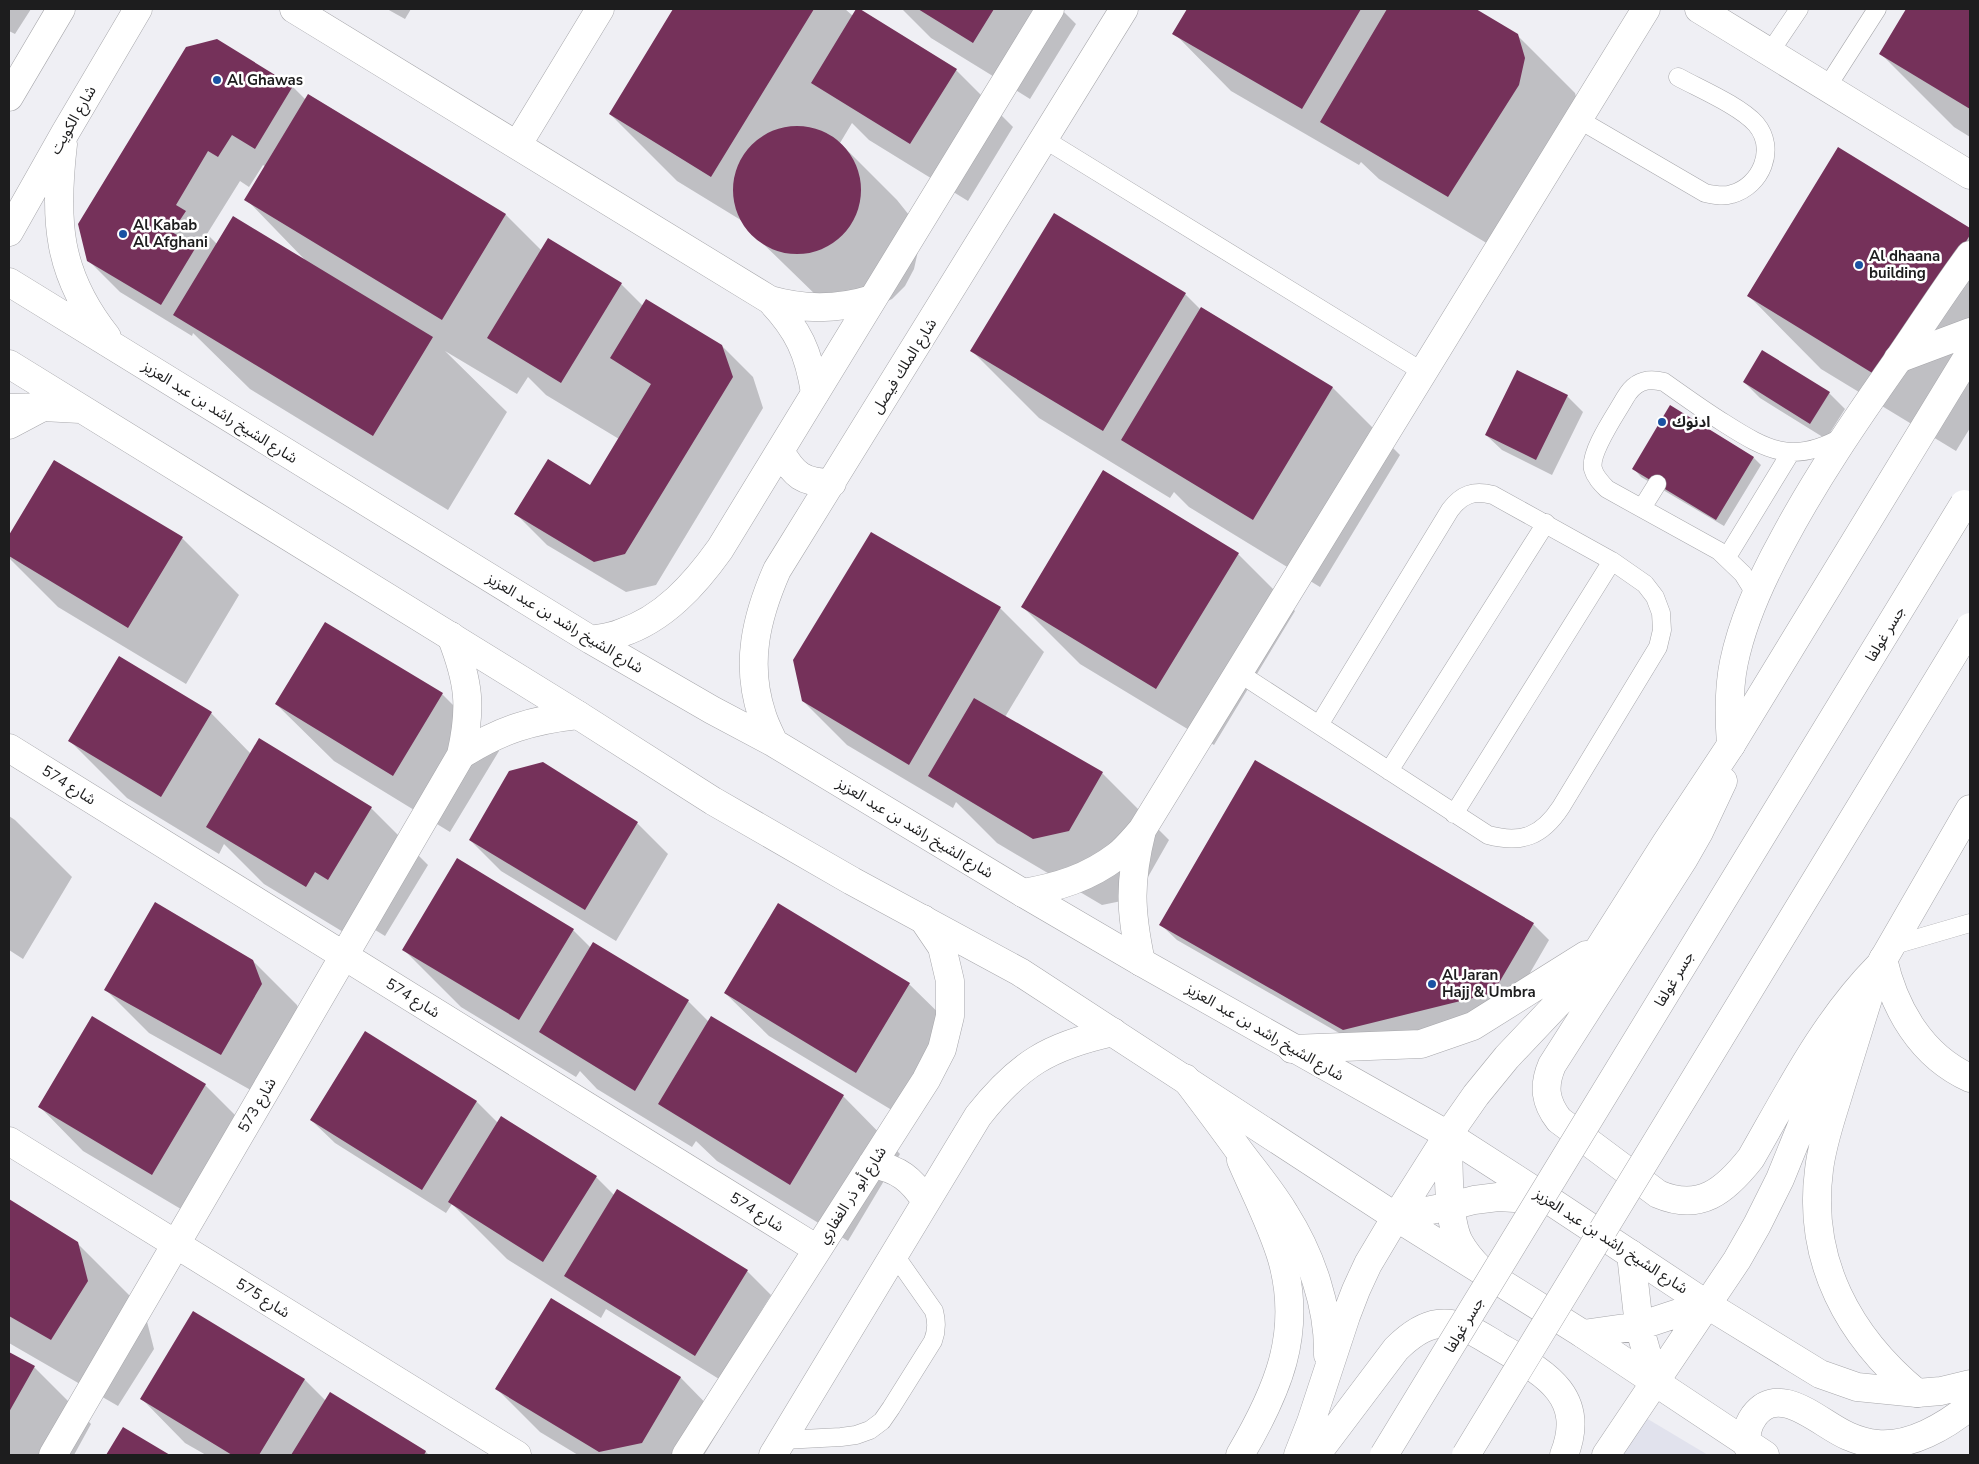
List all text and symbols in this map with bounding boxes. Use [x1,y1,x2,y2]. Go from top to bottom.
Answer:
place label: Al Ghawas [227,70,303,90]
marker: Al Ghawas [211,74,223,86]
street label: شارع الكويت [45,82,103,159]
place label: Al Kabab Al Afghani [133,215,208,252]
marker: Al Kabab Al Afghani [117,228,129,240]
place label: Al dhaana building [1869,246,1940,283]
marker: Al dhaana building [1853,259,1865,271]
street label: شارع الملك فيصل [867,314,943,419]
street label: شارع الشيخ راشد بن عبد العزيز [137,355,302,470]
place label: ادنوك [1672,412,1710,432]
marker: ادنوك [1656,416,1668,428]
street label: شارع الشيخ راشد بن عبد العزيز [481,568,647,680]
street label: جسر غولفا [1861,602,1910,666]
street label: شارع 574 [37,761,100,811]
street label: شارع الشيخ راشد بن عبد العزيز [831,773,997,885]
street label: جسر غولفا [1650,947,1699,1011]
place label: Al Jaran Hajj & Umbra [1442,965,1536,1002]
street label: شارع 574 [381,974,444,1024]
street label: شارع الشيخ راشد بن عبد العزيز [1180,978,1348,1087]
marker: Al Jaran Hajj & Umbra [1426,978,1438,990]
street label: شارع 573 [233,1074,283,1137]
street label: شارع أبو ذر الغفاري [813,1142,893,1249]
street label: شارع الشيخ راشد بن عبد العزيز [1528,1183,1692,1300]
street label: شارع 574 [725,1188,788,1238]
street label: شارع 575 [231,1274,294,1324]
street label: جسر غولفا [1440,1293,1489,1357]

